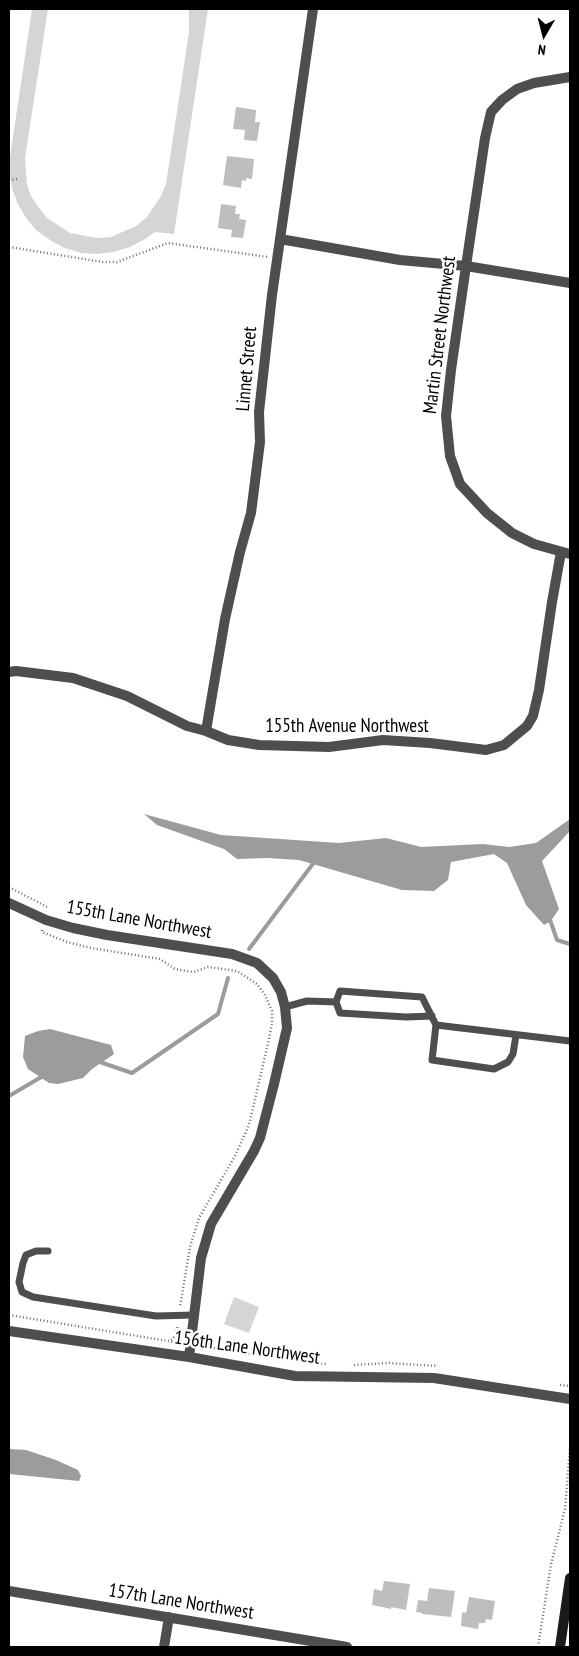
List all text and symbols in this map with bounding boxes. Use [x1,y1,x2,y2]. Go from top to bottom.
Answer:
north arrow [519,10,569,60]
text: N [537,40,547,59]
street label: Martin Street Northwest [419,255,461,415]
street label: Linnet Street [232,326,262,412]
street label: 155th Avenue Northwest [265,716,429,738]
street label: 155th Lane Northwest [65,896,213,944]
street label: 156th Lane Northwest [173,1326,321,1370]
street label: 157th Lane Northwest [107,1579,255,1625]

